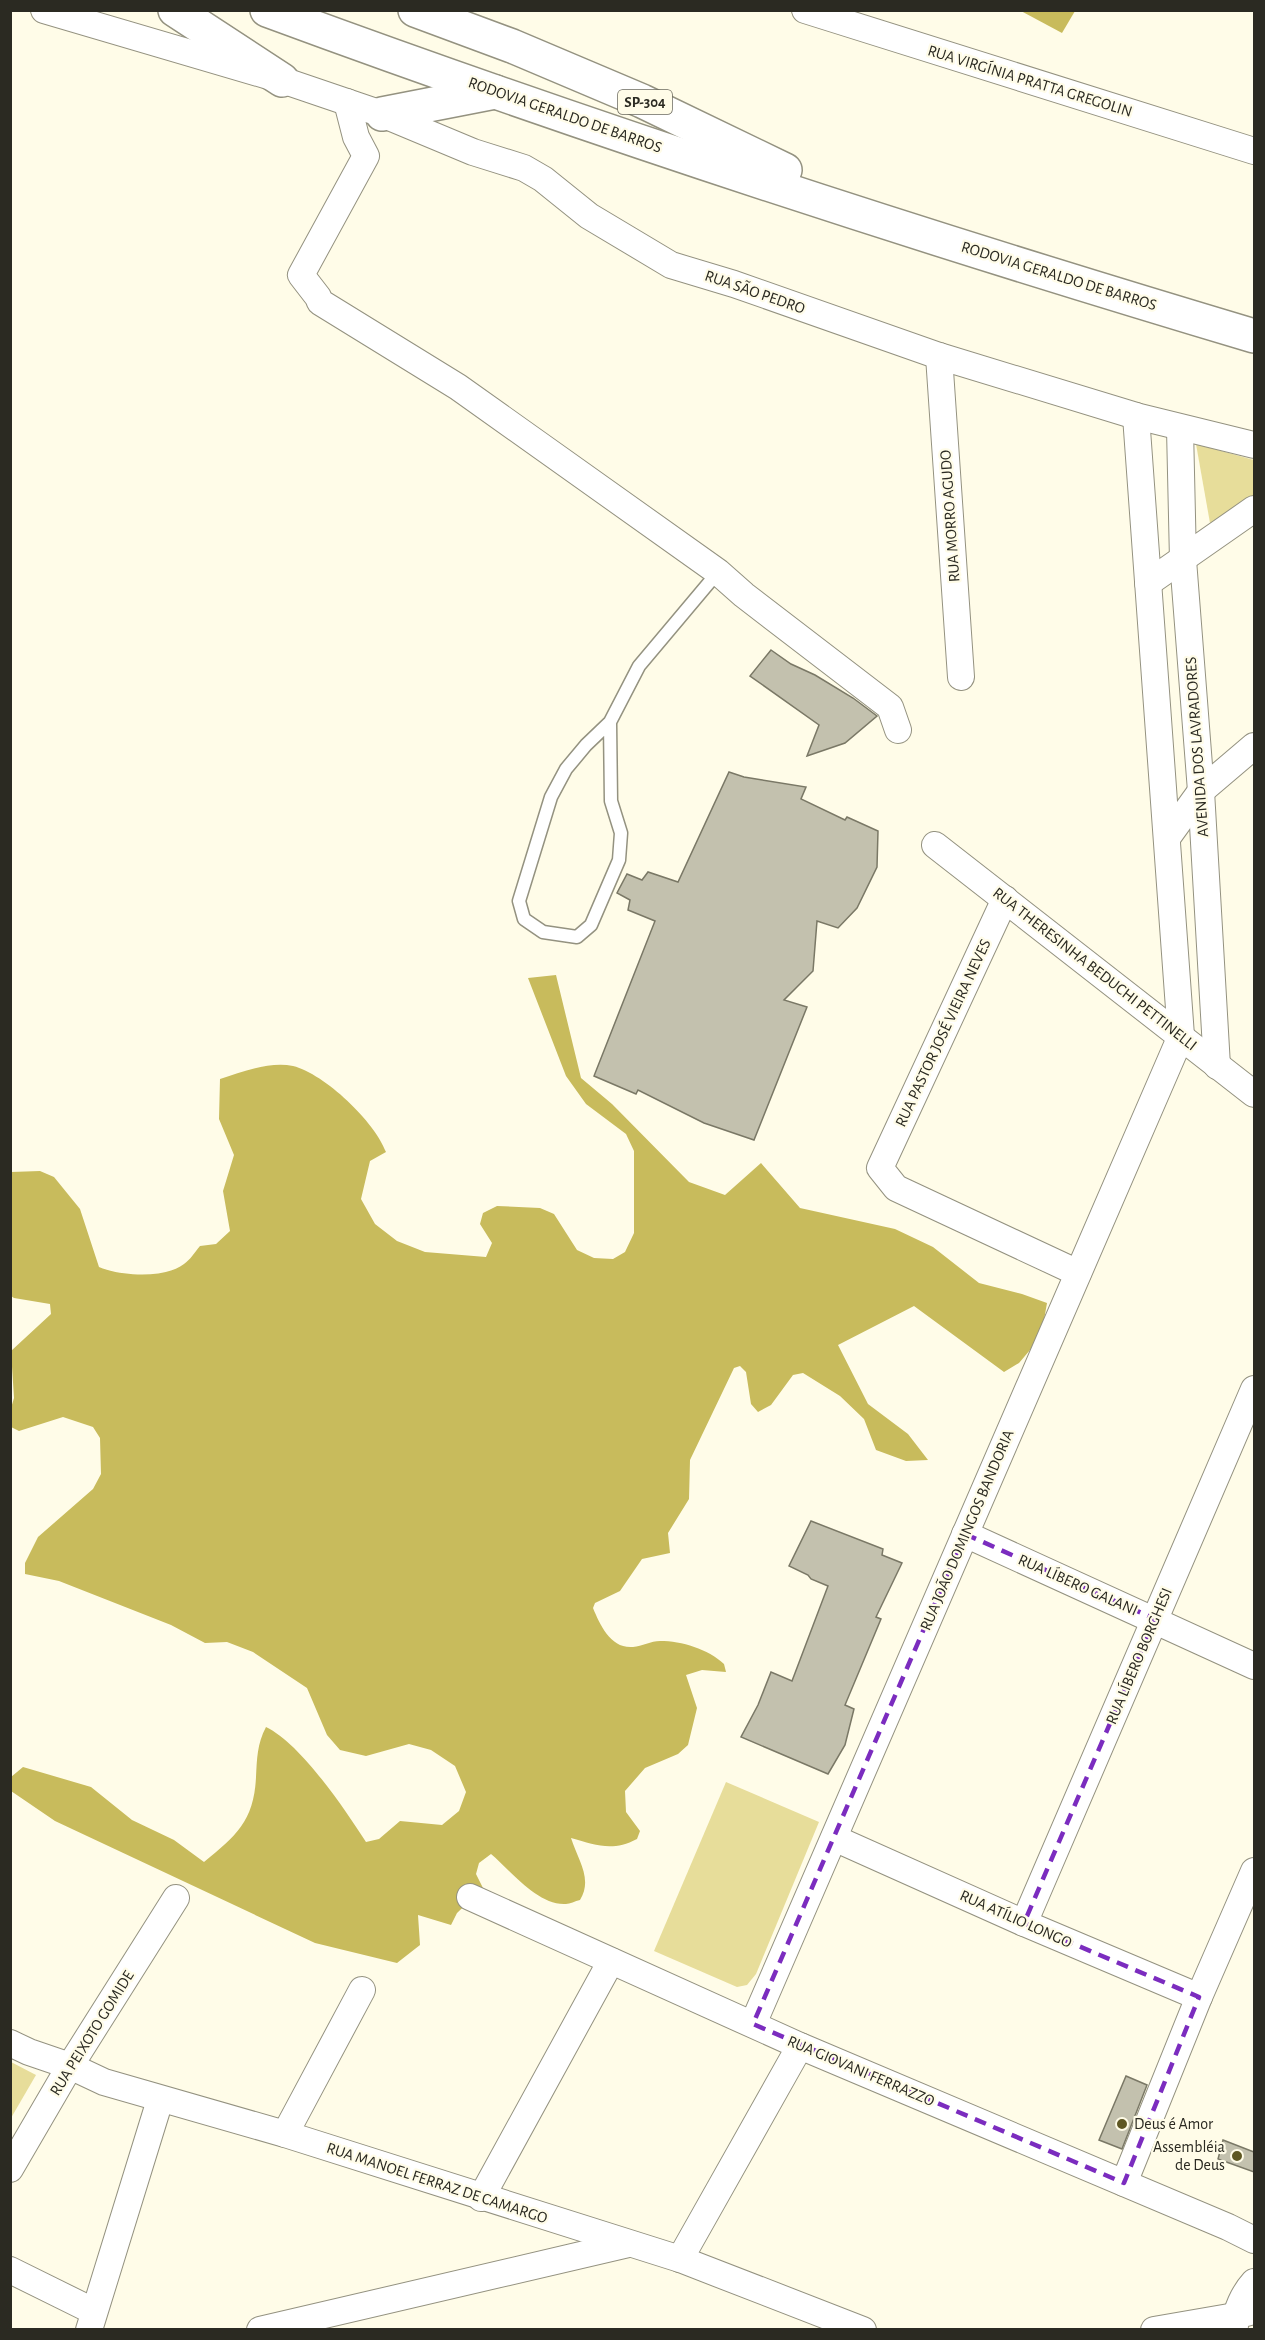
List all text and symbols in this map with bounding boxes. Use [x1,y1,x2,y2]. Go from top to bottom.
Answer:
street label: RUA VIRGÍNIA PRATTA GREGOLIN [926,40,1135,120]
street label: RODOVIA GERALDO DE BARROS [466,74,664,156]
road number: SP-304 [618,90,672,114]
street label: RODOVIA GERALDO DE BARROS [959,239,1159,313]
street label: RUA SÃO PEDRO [703,265,808,317]
street label: RUA MORRO AGUDO [937,449,963,583]
street label: AVENIDA DOS LAVRADORES [1183,656,1211,838]
street label: RUA THERESINHA BEDUCHI PETTINELLI [990,885,1200,1053]
street label: RUA PASTOR JOSÉ VIEIRA NEVES [891,936,994,1129]
street label: RUA JOÃO DOMINGOS BANDORIA [916,1427,1017,1633]
street label: RUA LÍBERO GALANI [1016,1550,1141,1619]
street label: RUA LÍBERO BORGHESI [1101,1585,1175,1727]
street label: RUA ATÍLIO LONGO [958,1885,1075,1951]
street label: RUA PEIXOTO GOMIDE [47,1967,137,2098]
street label: RUA GIOVANI FERRAZZO [785,2033,937,2109]
place label: Deus é Amor [1134,2116,1214,2132]
marker: Deus é Amor [1115,2117,1129,2131]
place label: Assembléia de Deus [1153,2139,1225,2173]
street label: RUA MANOEL FERRAZ DE CAMARGO [325,2140,549,2226]
marker: Assembléia de Deus [1230,2149,1244,2163]

